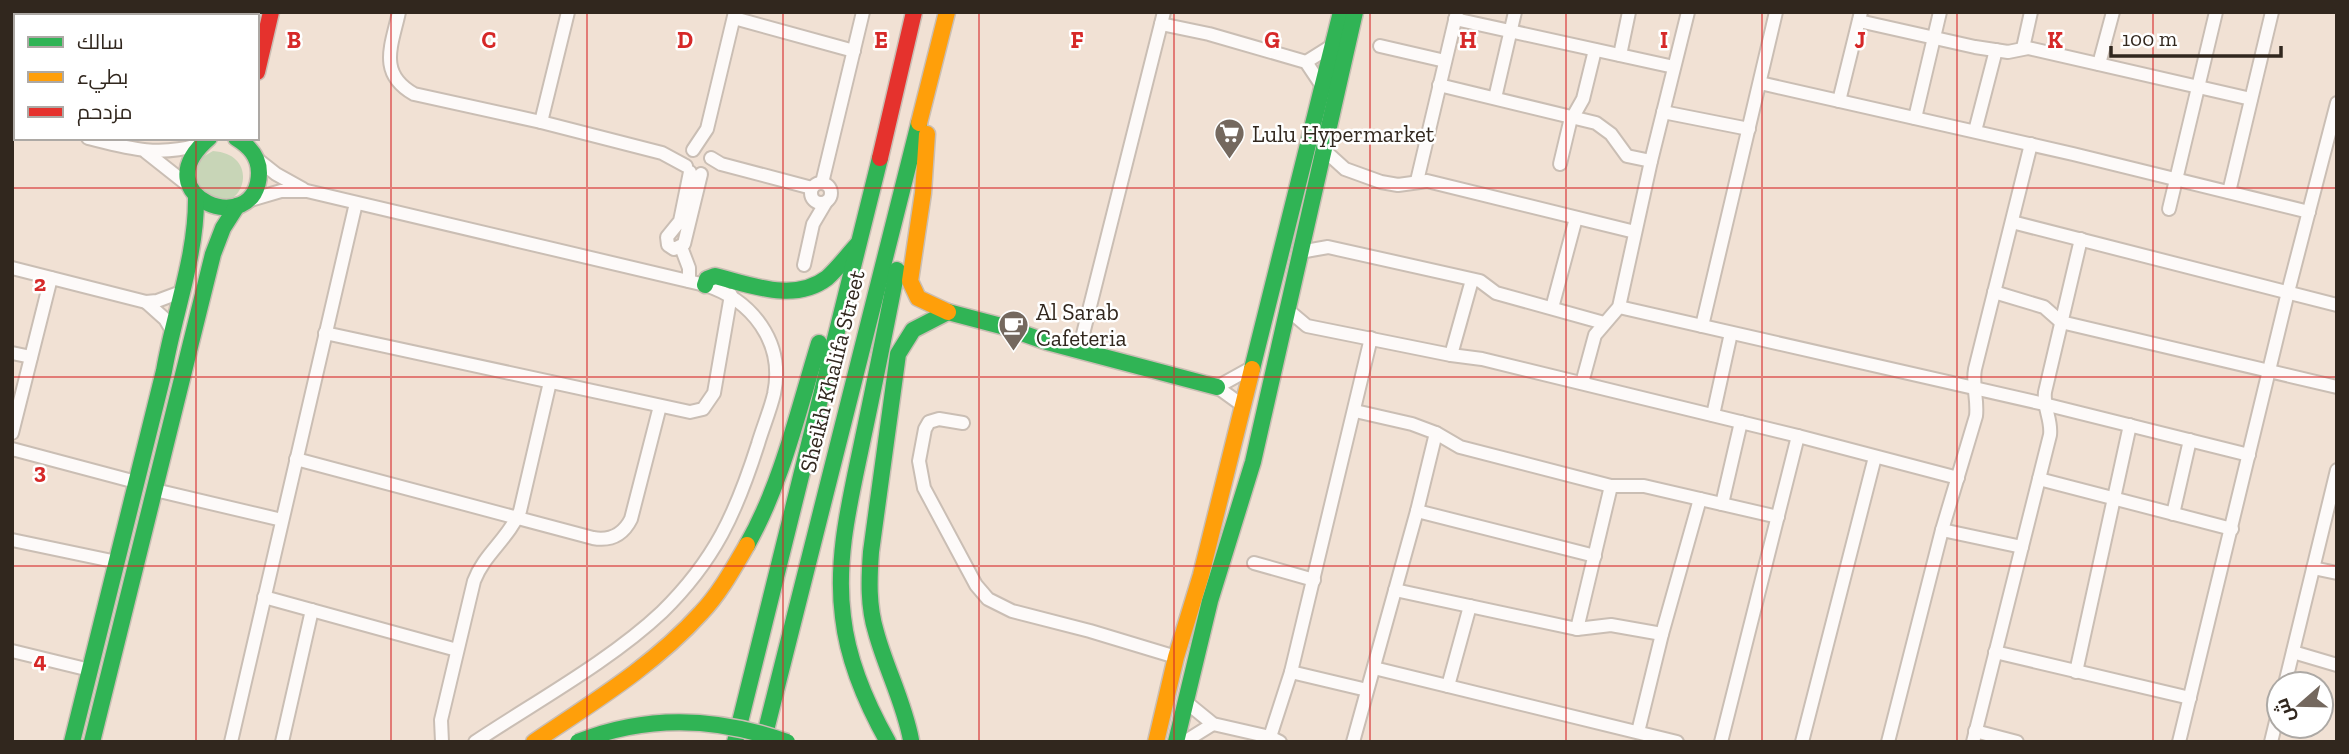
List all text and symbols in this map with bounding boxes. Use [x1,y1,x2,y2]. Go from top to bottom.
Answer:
legend [14,14,259,140]
scale bar [2111,14,2281,58]
text: B [287,26,301,54]
text: C [482,26,496,54]
text: D [677,26,693,54]
text: E [874,26,888,54]
text: F [1070,26,1084,54]
text: G [1264,26,1280,54]
text: H [1459,26,1477,54]
text: I [1660,26,1668,54]
text: J [1854,26,1866,54]
text: K [2047,26,2063,54]
text: 100 m [2122,26,2177,51]
text: سالك [77,29,124,54]
text: بطيء [77,64,128,93]
text: مزدحم [77,99,132,126]
supermarket icon: Lulu Hypermarket [1212,117,1246,161]
place label: Lulu Hypermarket [1252,120,1435,148]
street label: Sheikh Khalifa Street [793,266,871,475]
text: 2 [34,269,46,297]
place label: Al Sarab Cafeteria [1036,298,1127,352]
cafe icon: Al Sarab Cafeteria [996,308,1030,352]
text: 3 [34,457,46,485]
text: 4 [33,646,47,674]
north arrow [2265,670,2335,740]
text: ش [2270,695,2299,726]

